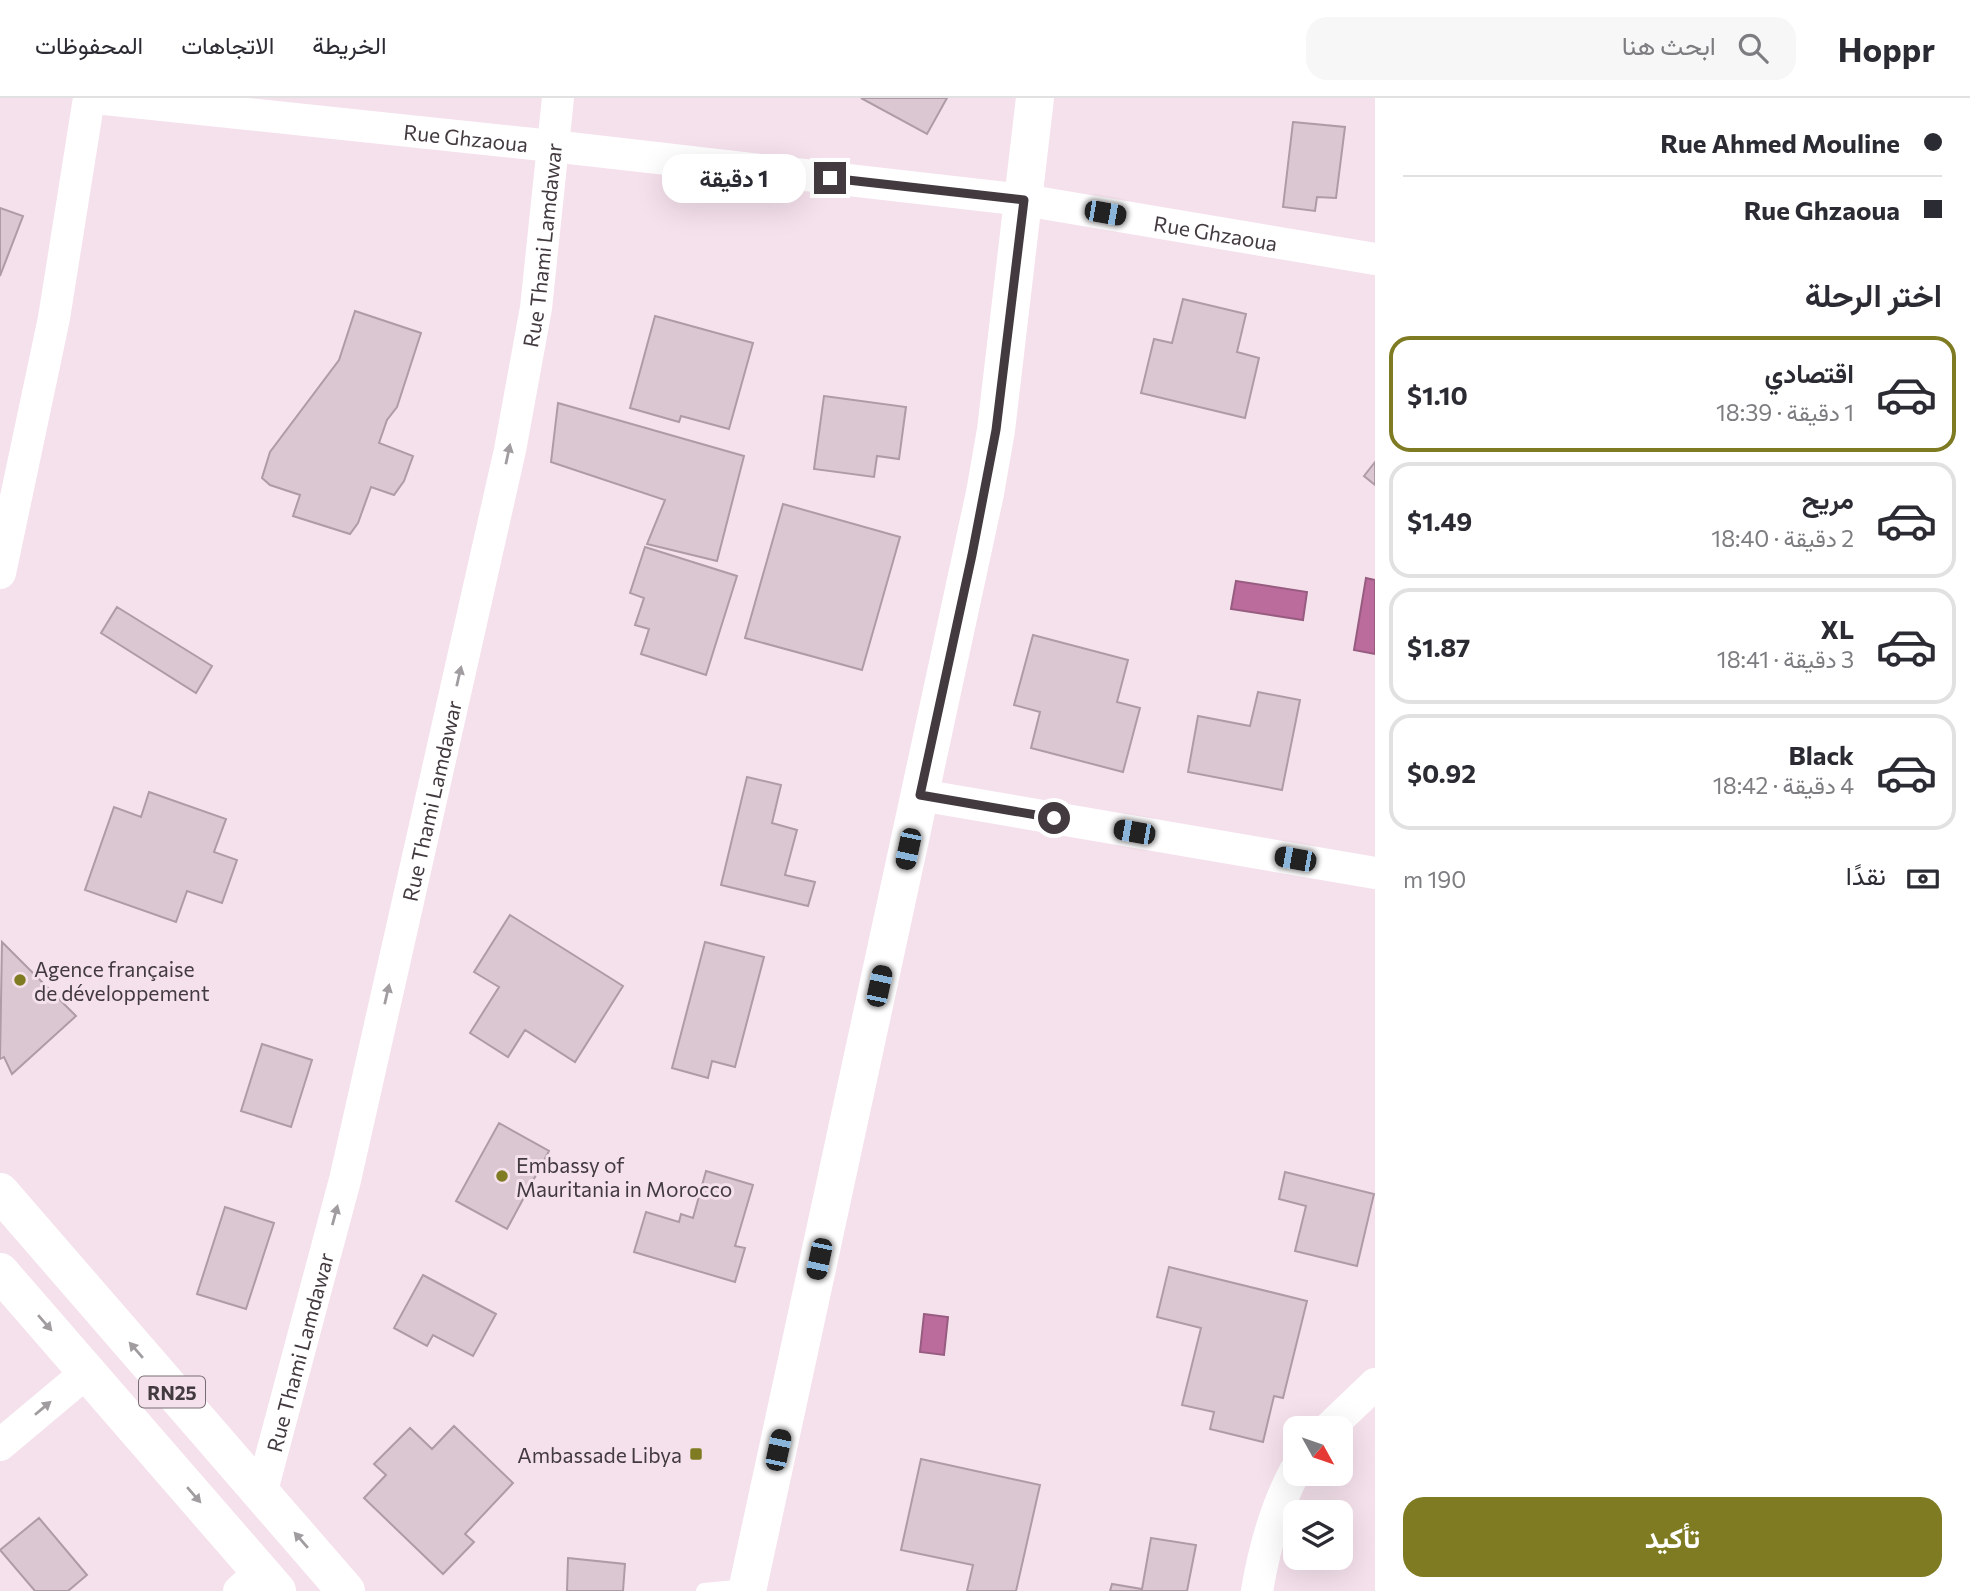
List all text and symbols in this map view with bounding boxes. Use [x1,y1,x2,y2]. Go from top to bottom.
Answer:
search box [1306,17,1796,80]
text: Hoppr [1838,28,1935,69]
text: ابحث هنا [1622,29,1716,60]
icon: search [1734,29,1772,67]
text: المحفوظات [35,30,143,59]
text: الاتجاهات [181,30,274,59]
text: الخريطة [312,30,387,59]
street label: Rue Ghzaoua [403,118,529,156]
text: Rue Ahmed Mouline [1660,127,1900,158]
street label: Rue Thami Lamdawar [517,142,566,349]
callout: 1 دقيقة [662,154,806,202]
route end [814,162,846,194]
text: 1 دقيقة [699,164,769,192]
text: Rue Ghzaoua [1744,194,1900,225]
car [1083,199,1128,227]
street label: Rue Ghzaoua [1152,210,1279,255]
text: اختر الرحلة [1805,274,1942,314]
text: اقتصادي [1765,357,1854,388]
icon: car [1875,363,1938,426]
text: $1.10 [1407,379,1468,410]
text: 1 دقيقة · 18:39 [1716,398,1854,426]
one-way arrow [503,443,514,465]
text: مريح [1802,483,1854,514]
icon: car [1875,489,1938,552]
text: $1.49 [1407,505,1472,536]
text: 2 دقيقة · 18:40 [1711,524,1854,552]
text: XL [1820,613,1854,644]
icon: car [1875,615,1938,678]
text: $1.87 [1407,631,1470,662]
text: 3 دقيقة · 18:41 [1717,645,1854,673]
one-way arrow [454,665,465,687]
street label: Rue Thami Lamdawar [396,698,466,903]
text: Black [1788,739,1854,770]
icon: car [1875,741,1938,804]
text: $0.92 [1407,757,1476,788]
text: 4 دقيقة · 18:42 [1713,771,1854,799]
route start [1038,802,1070,834]
car [1112,818,1157,846]
car [894,826,923,872]
car [1273,845,1318,873]
text: نقدًا [1846,859,1886,890]
icon: cash [1904,860,1942,898]
text: 190 m [1403,865,1466,893]
place label: Agence française de développement [34,956,210,1005]
car [865,963,894,1009]
marker: Agence française de développement [12,972,28,988]
one-way arrow [382,983,393,1005]
place label: Embassy of Mauritania in Morocco [516,1152,732,1201]
marker: Embassy of Mauritania in Morocco [494,1168,510,1184]
one-way arrow [330,1204,341,1226]
car [805,1236,834,1282]
street label: Rue Thami Lamdawar [260,1250,338,1454]
one-way arrow [37,1315,52,1332]
one-way arrow [129,1341,144,1358]
road number: RN25 [139,1376,205,1408]
one-way arrow [34,1401,52,1416]
north arrow [1283,1416,1353,1486]
map controls [1283,1416,1353,1570]
car [764,1427,793,1473]
place label: Ambassade Libya [517,1442,682,1467]
marker: Ambassade Libya [688,1446,704,1462]
one-way arrow [186,1486,202,1504]
button: تأكيد [1403,1497,1942,1577]
button: layers [1283,1500,1353,1570]
one-way arrow [293,1531,309,1549]

